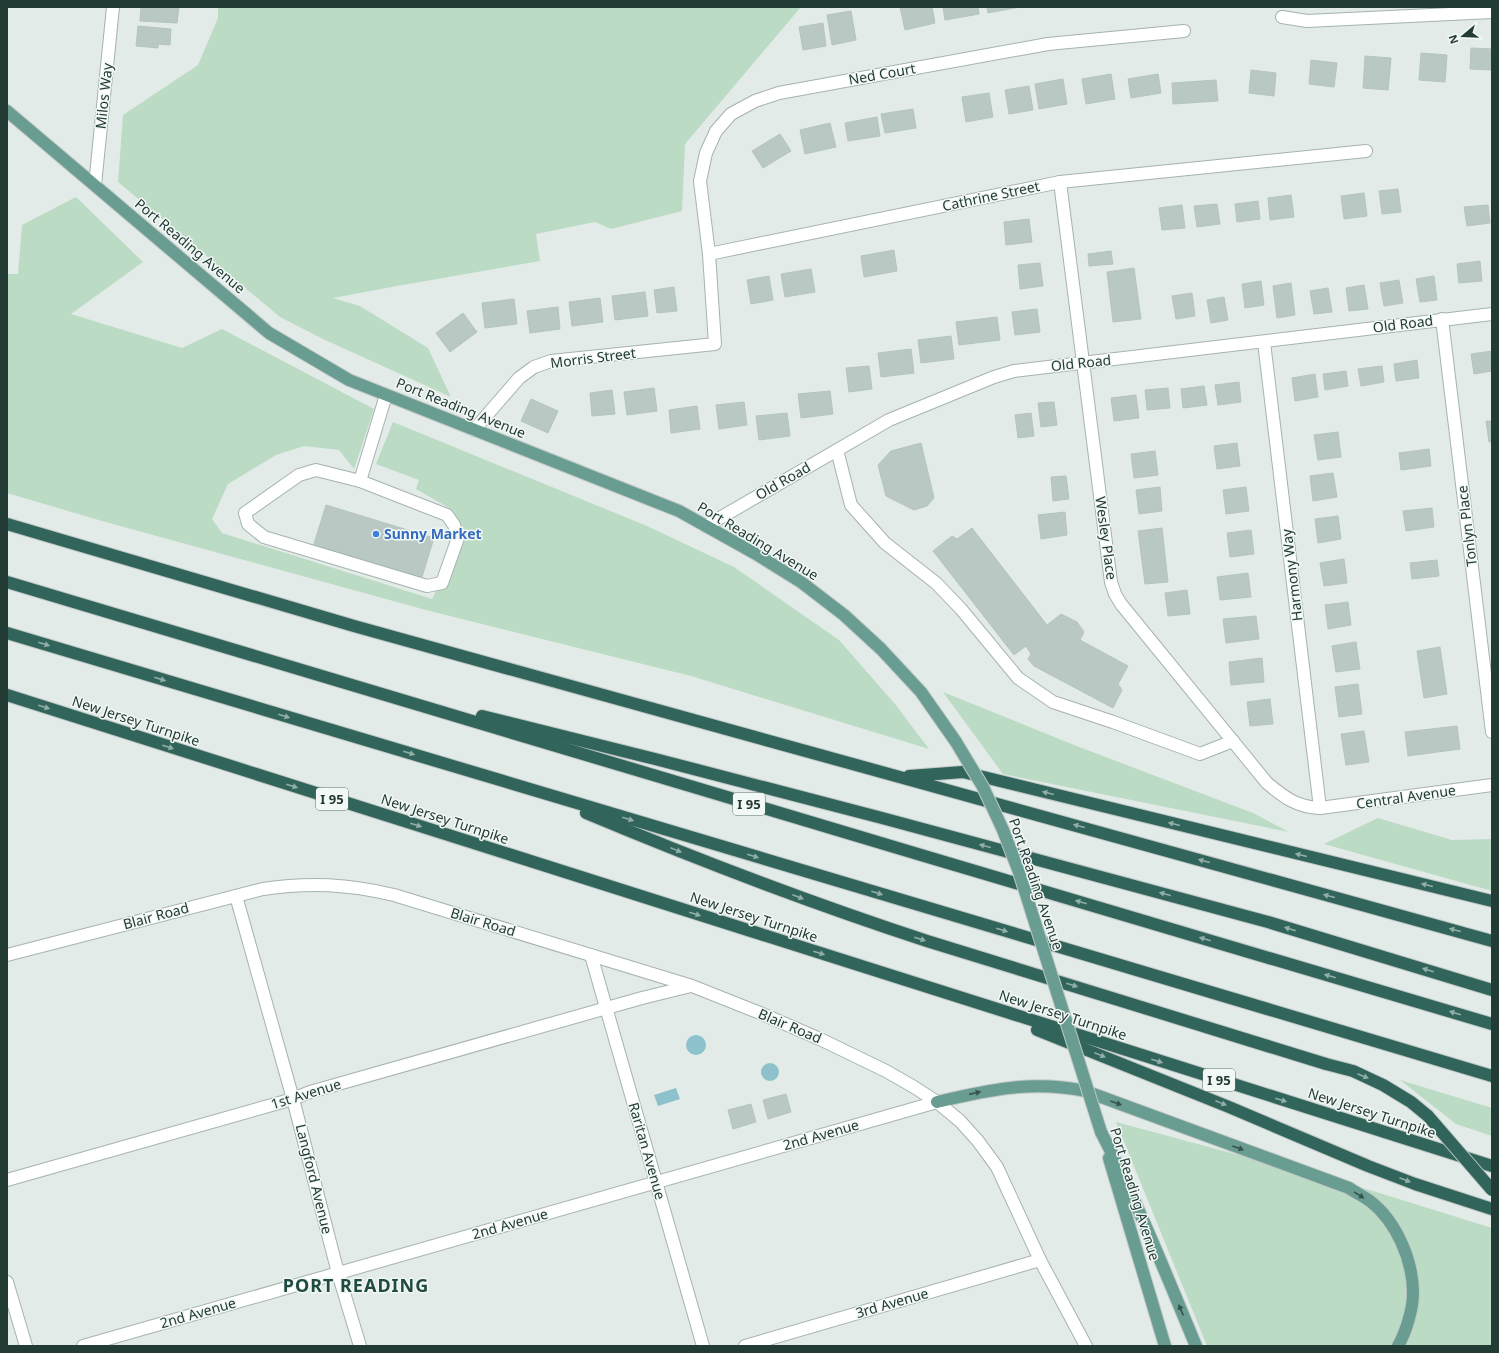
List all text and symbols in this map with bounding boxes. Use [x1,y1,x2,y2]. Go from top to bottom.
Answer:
north arrow [1443,16,1483,56]
text: N [1445,33,1462,46]
street label: Ned Court [847,58,917,89]
street label: Milos Way [91,61,117,130]
street label: Cathrine Street [940,176,1041,215]
street label: Port Reading Avenue [131,194,249,297]
street label: Old Road [1372,310,1434,337]
street label: Morris Street [549,343,637,372]
street label: Old Road [1050,350,1112,375]
street label: Port Reading Avenue [394,373,529,442]
street label: Old Road [752,457,814,504]
street label: Tonlyn Place [1452,484,1481,568]
street label: Wesley Place [1091,495,1122,581]
street label: Port Reading Avenue [694,497,822,584]
place label: Sunny Market [384,524,482,543]
street label: Harmony Way [1276,527,1307,622]
marker: Sunny Market [371,529,381,539]
one-way arrow [39,641,51,647]
one-way arrow [154,676,166,682]
street label: New Jersey Turnpike [70,691,203,750]
one-way arrow [38,704,50,710]
one-way arrow [278,713,290,719]
one-way arrow [162,744,174,750]
one-way arrow [403,750,415,756]
street label: Central Avenue [1355,780,1457,813]
one-way arrow [286,783,298,789]
road number: I 95 [316,788,348,810]
street label: New Jersey Turnpike [379,789,512,848]
one-way arrow [1042,789,1054,795]
road number: I 95 [733,793,765,815]
street label: Port Reading Avenue [1005,815,1068,952]
one-way arrow [622,816,634,822]
one-way arrow [1168,820,1181,826]
one-way arrow [410,822,422,828]
one-way arrow [1072,823,1085,829]
one-way arrow [979,843,991,849]
one-way arrow [671,847,682,853]
one-way arrow [1294,851,1307,857]
one-way arrow [747,853,759,859]
one-way arrow [1198,858,1210,864]
one-way arrow [1421,882,1433,888]
street label: New Jersey Turnpike [688,887,821,946]
one-way arrow [871,890,883,896]
one-way arrow [1158,891,1170,897]
one-way arrow [1323,893,1335,899]
one-way arrow [792,894,804,900]
street label: Blair Road [121,898,191,933]
one-way arrow [1074,899,1086,905]
street label: Blair Road [448,903,518,940]
one-way arrow [689,911,701,917]
one-way arrow [1284,926,1296,932]
one-way arrow [996,927,1008,933]
one-way arrow [1448,927,1460,933]
one-way arrow [915,936,927,942]
one-way arrow [1199,936,1211,942]
one-way arrow [813,950,825,956]
one-way arrow [1422,967,1434,973]
one-way arrow [1324,973,1336,979]
one-way arrow [1066,982,1078,988]
street label: New Jersey Turnpike [997,985,1130,1044]
street label: Blair Road [756,1004,825,1047]
one-way arrow [1448,1010,1460,1016]
one-way arrow [1094,1053,1106,1059]
one-way arrow [1152,1058,1164,1064]
road number: I 95 [1203,1069,1235,1091]
one-way arrow [1358,1073,1369,1079]
street label: 1st Avenue [268,1074,343,1113]
street label: New Jersey Turnpike [1306,1083,1439,1142]
one-way arrow [969,1090,981,1096]
one-way arrow [1276,1097,1288,1103]
street label: Raritan Avenue [625,1100,670,1202]
one-way arrow [1110,1100,1122,1106]
one-way arrow [1215,1101,1227,1107]
street label: 2nd Avenue [781,1115,861,1154]
street label: Langford Avenue [292,1122,337,1236]
street label: Port Reading Avenue [1106,1125,1165,1263]
one-way arrow [1232,1145,1244,1151]
one-way arrow [1400,1178,1412,1184]
one-way arrow [1353,1191,1365,1198]
street label: 2nd Avenue [470,1204,550,1243]
district label: PORT READING [283,1273,429,1297]
street label: 3rd Avenue [853,1283,931,1322]
street label: 2nd Avenue [158,1293,238,1332]
one-way arrow [1178,1305,1184,1316]

